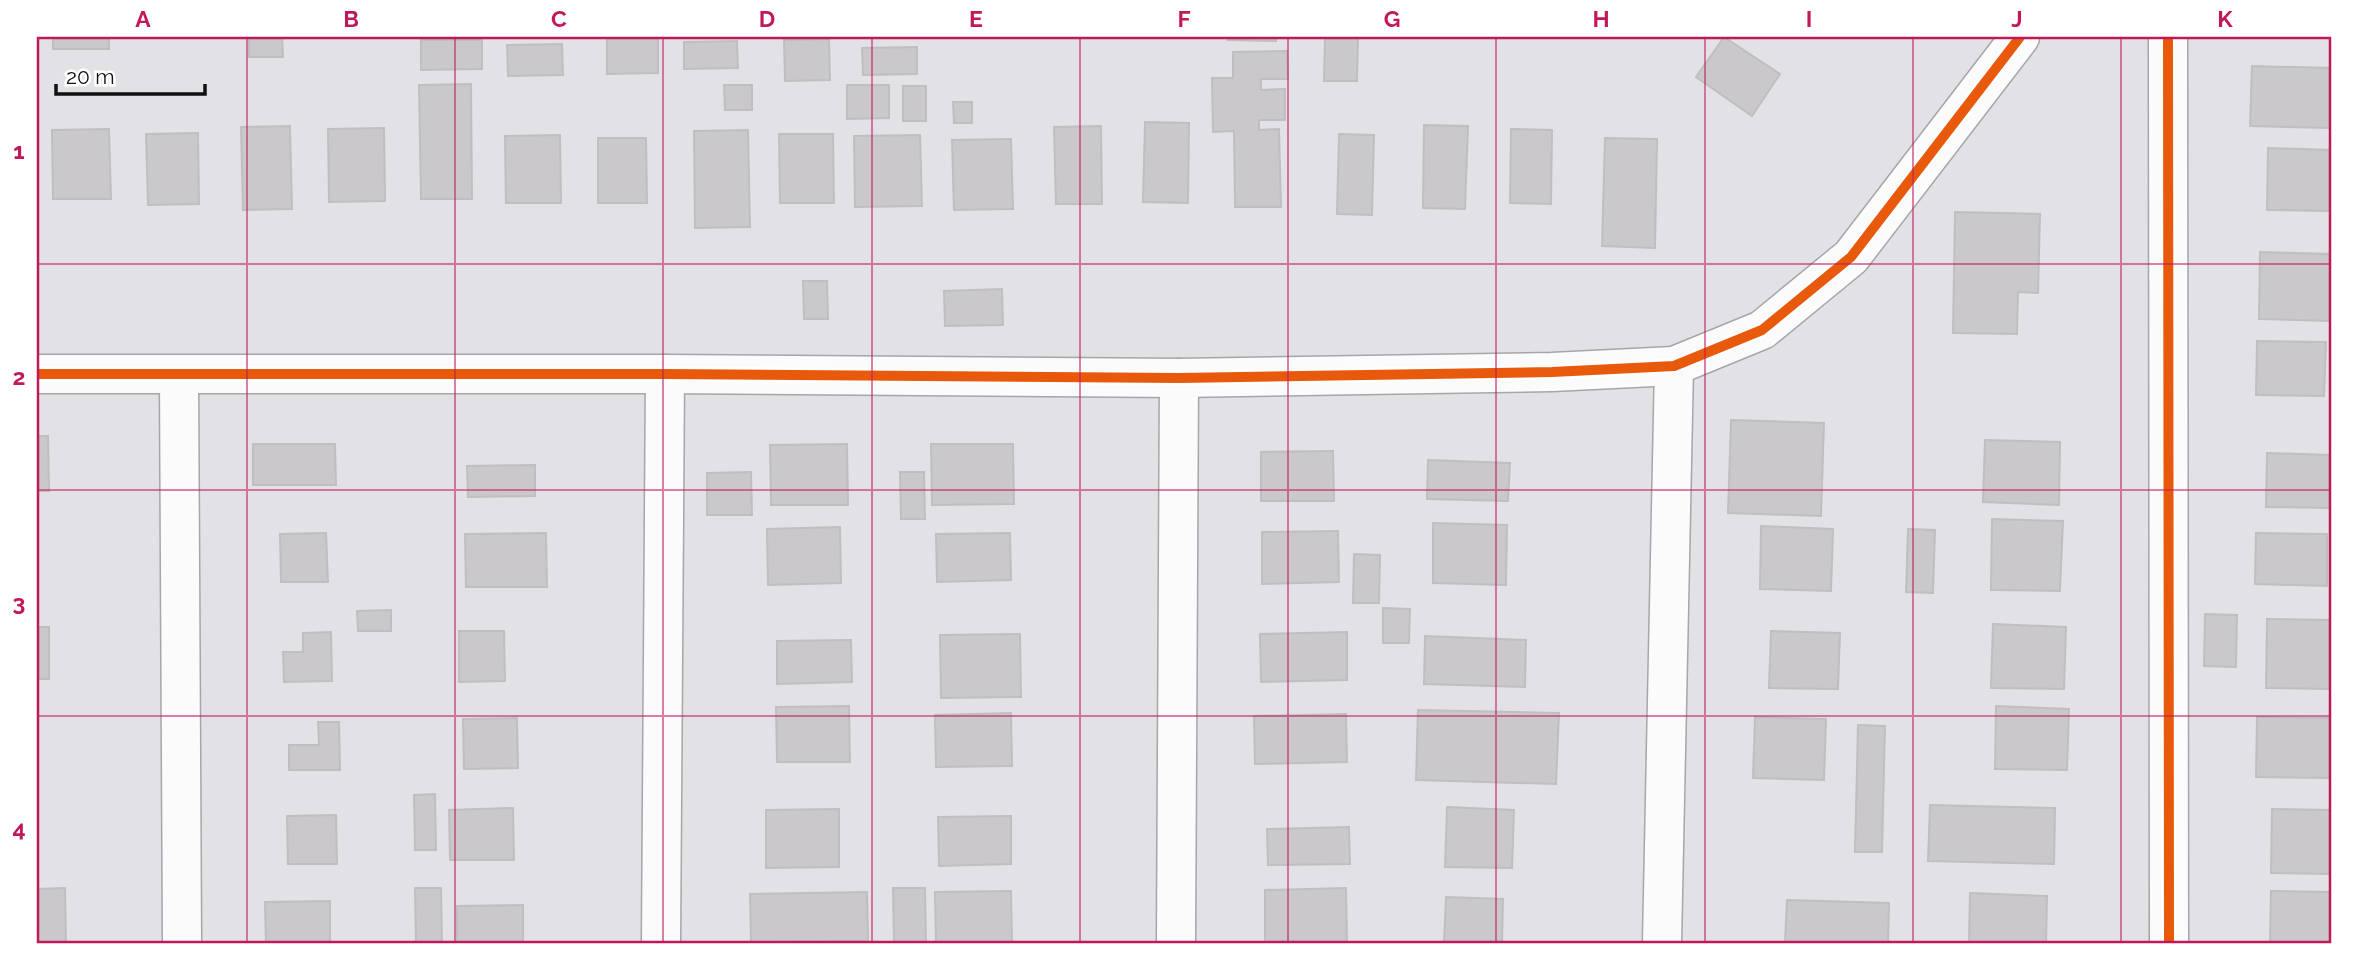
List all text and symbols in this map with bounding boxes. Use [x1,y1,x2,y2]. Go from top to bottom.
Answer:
text: A [135,5,151,32]
text: B [343,5,359,32]
text: C [551,5,567,32]
text: D [759,5,775,32]
text: E [969,5,983,32]
text: F [1177,5,1191,32]
text: G [1384,5,1400,32]
text: H [1592,5,1610,32]
text: I [1806,5,1812,32]
text: J [2011,5,2023,32]
text: K [2217,5,2233,32]
scale bar [56,52,205,96]
text: 20 m [66,64,114,89]
text: 1 [13,137,25,164]
text: 2 [13,363,25,390]
text: 3 [13,589,25,616]
text: 4 [12,815,26,842]

